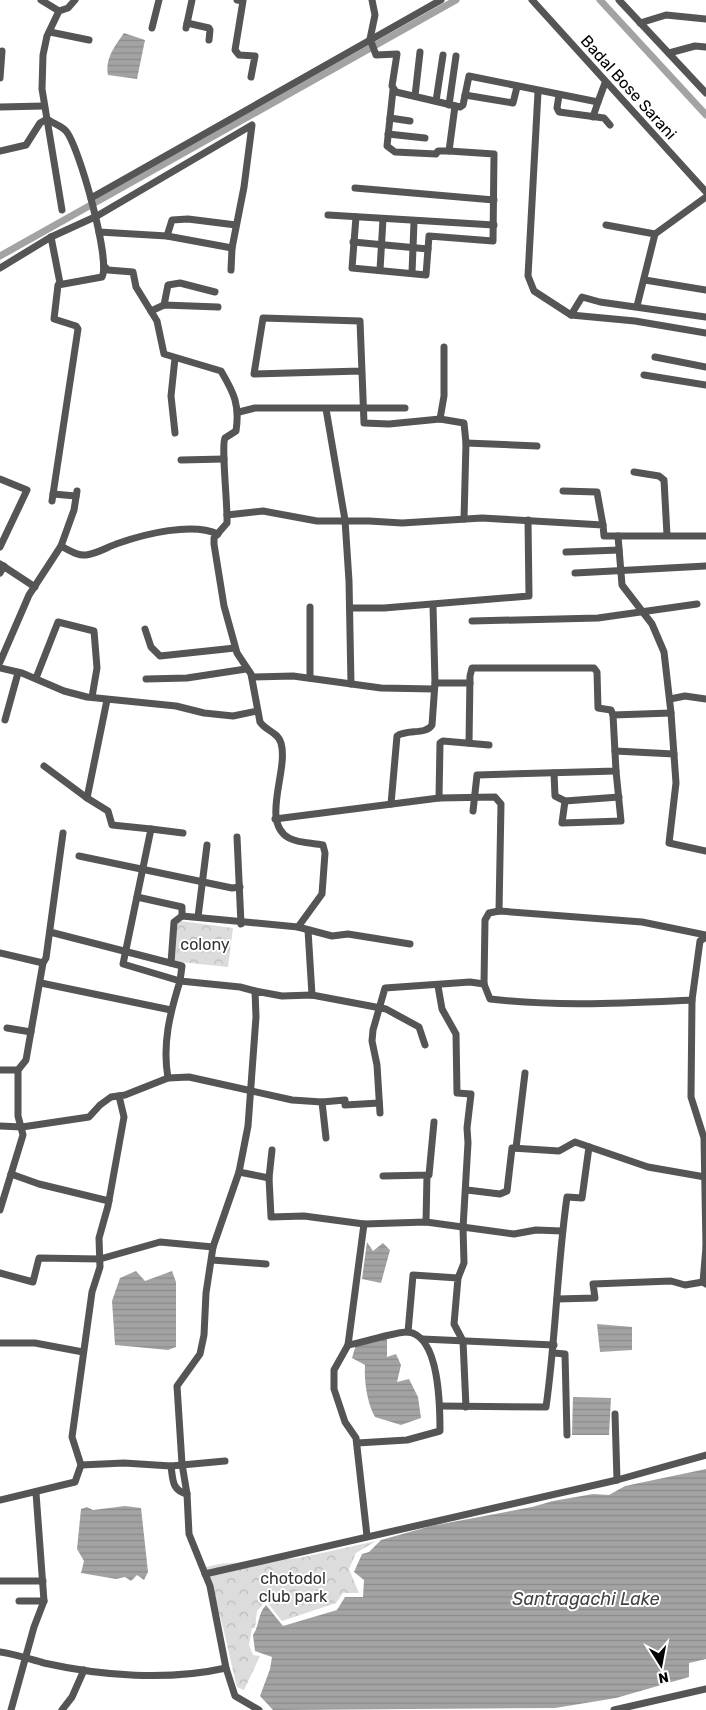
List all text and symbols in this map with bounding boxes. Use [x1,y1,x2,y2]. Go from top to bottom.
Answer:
street label: Badal Bose Sarani [577,31,680,143]
park label: colony [180,935,230,954]
park label: chotodol club park [259,1569,328,1606]
water label: Santragachi Lake [512,1588,660,1610]
north arrow [636,1640,686,1690]
text: N [657,1668,670,1687]

